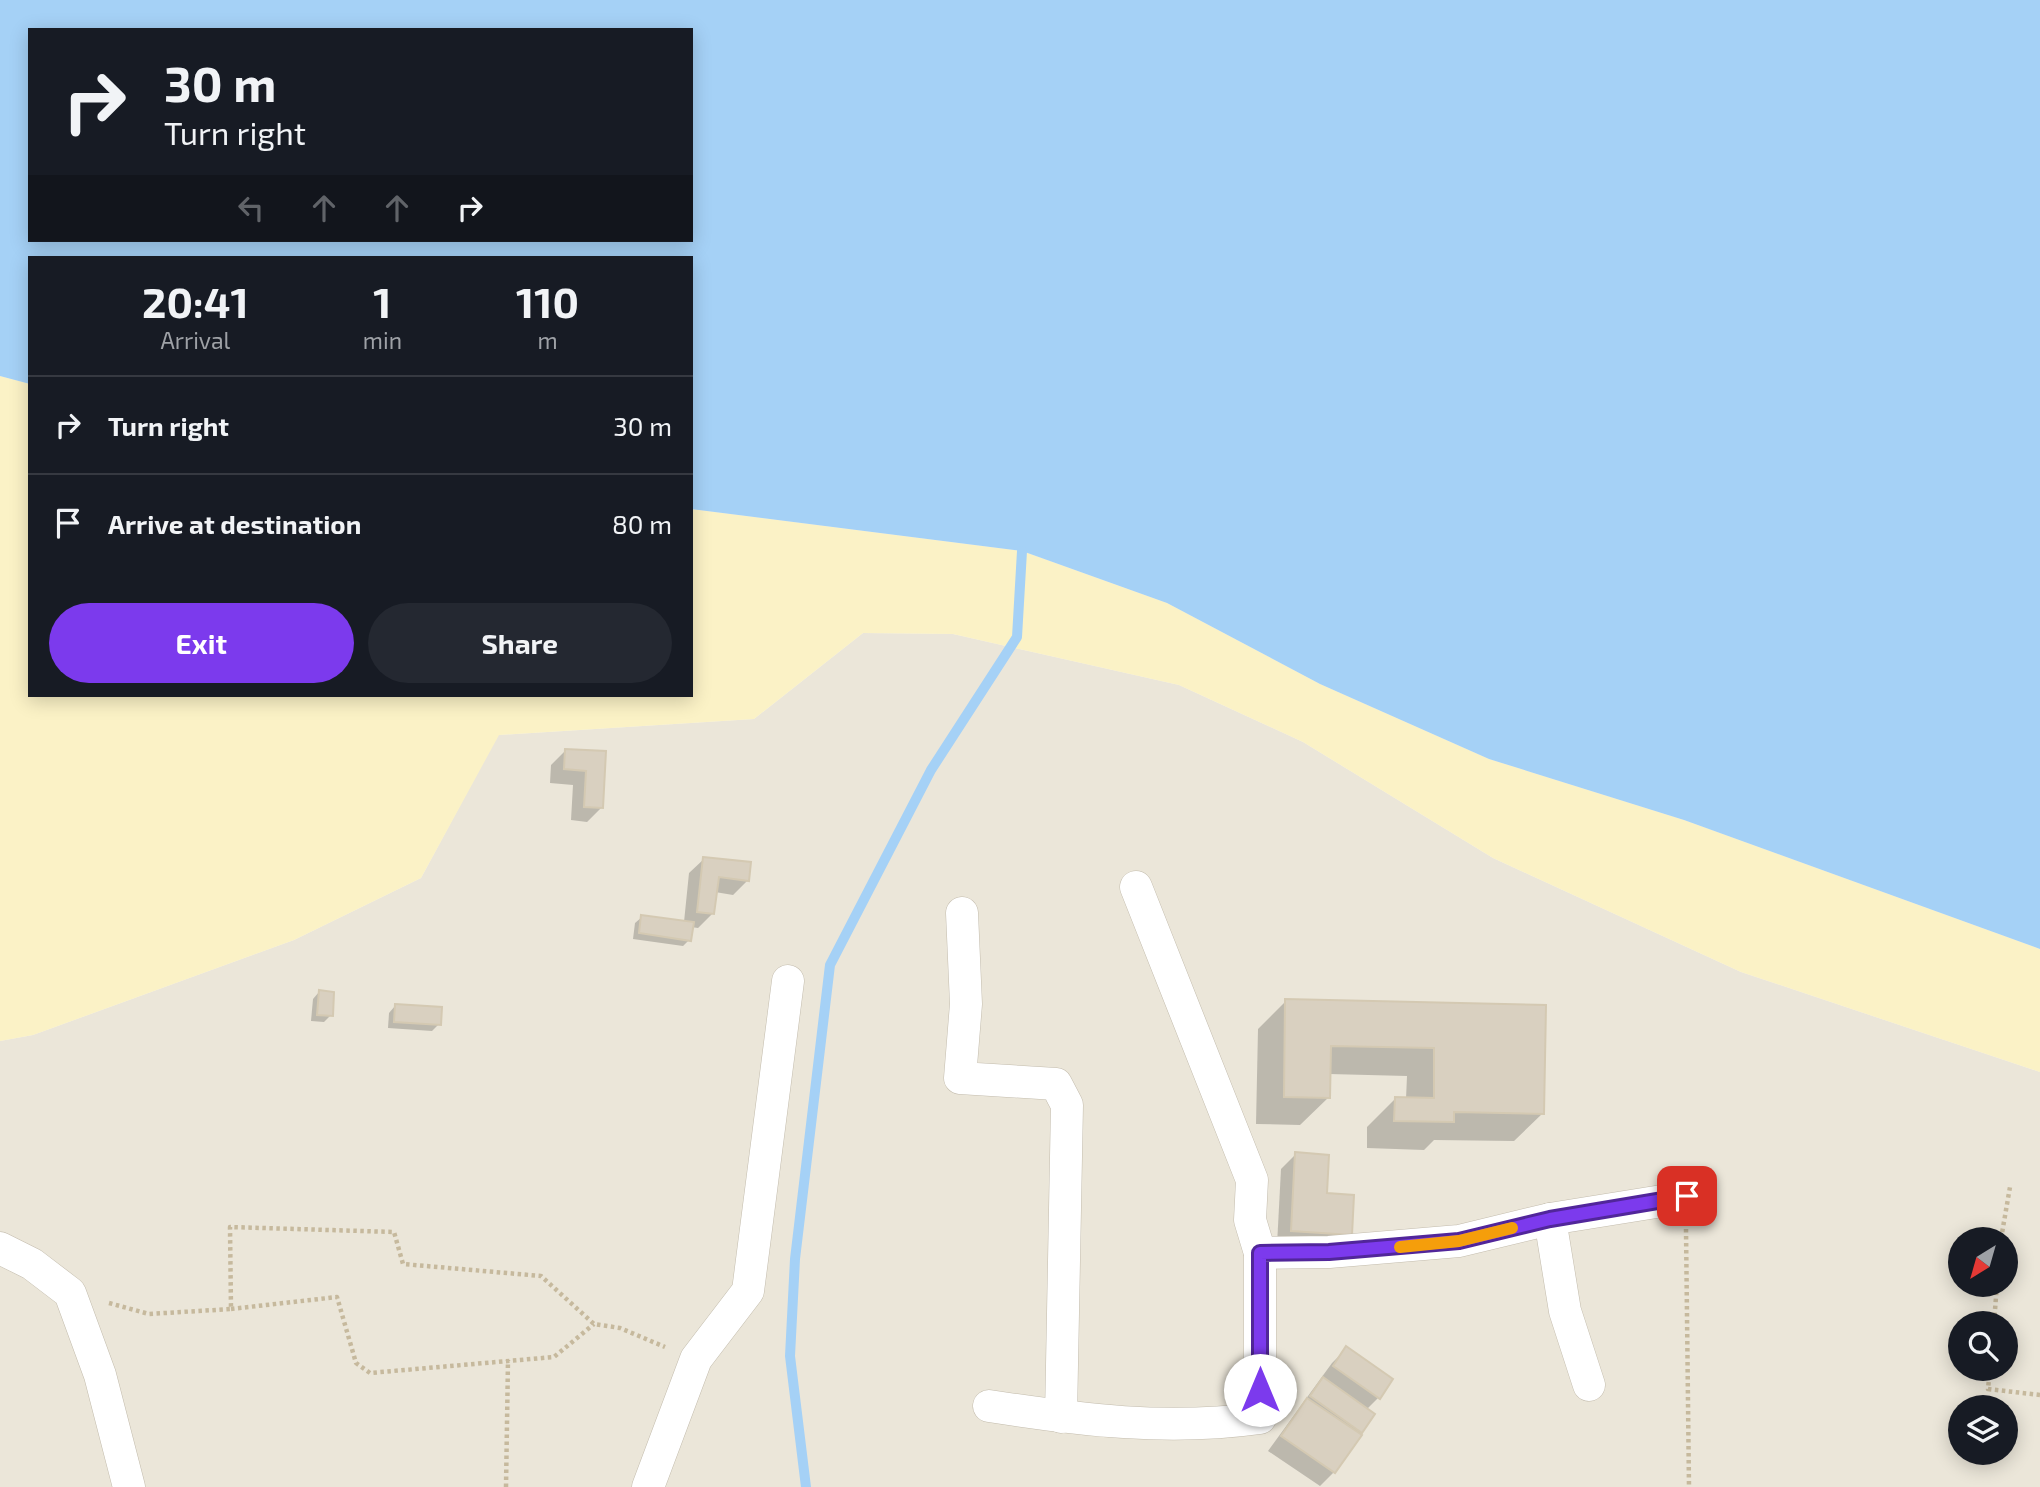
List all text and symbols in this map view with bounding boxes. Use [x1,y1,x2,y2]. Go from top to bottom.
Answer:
text: 30 m [164,53,276,112]
icon: right [49,56,140,147]
text: Turn right [164,113,306,151]
icon: left [232,189,270,227]
icon: ahead [305,189,343,227]
icon: ahead [378,189,416,227]
icon: right [451,189,489,227]
text: 20:41 [142,276,249,326]
text: 1 [373,276,391,326]
text: 110 [516,276,579,326]
text: Arrival [160,326,230,354]
text: min [363,326,402,354]
text: m [537,326,558,354]
icon: right [49,406,87,444]
text: Turn right [108,410,229,441]
text: 30 m [613,410,672,441]
icon: arrive [49,504,87,542]
text: Arrive at destination [108,508,361,539]
text: 80 m [612,508,672,539]
button: Exit [49,603,354,683]
button: Share [368,603,672,683]
pin [1657,1166,1717,1226]
icon: arrive [1668,1177,1706,1215]
north arrow [1948,1227,2018,1297]
map controls [1948,1227,2018,1465]
button: search [1948,1311,2018,1381]
position arrow [1223,1353,1297,1427]
button: layers [1948,1395,2018,1465]

